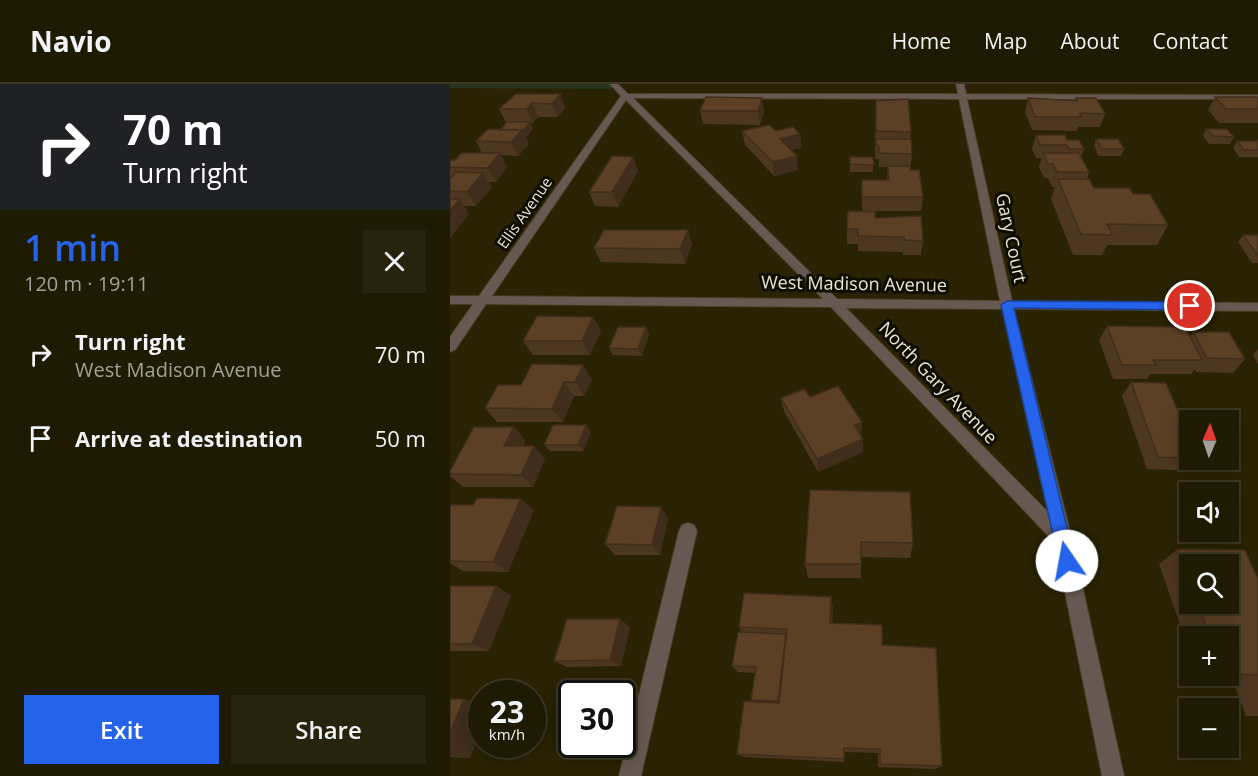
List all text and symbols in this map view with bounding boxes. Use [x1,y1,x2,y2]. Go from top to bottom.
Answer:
text: Navio [30,22,111,60]
text: Home [892,27,951,55]
text: Map [984,27,1027,55]
text: About [1060,27,1120,55]
text: Contact [1153,27,1228,55]
text: 70 m [123,100,223,157]
icon: right [24,108,102,186]
text: Turn right [123,154,248,191]
street label: Ellis Avenue [492,173,556,252]
street label: Gary Court [991,191,1033,285]
text: 1 min [24,223,121,272]
button: close [363,230,426,293]
street label: West Madison Avenue [761,269,947,297]
text: 120 m · 19:11 [24,270,149,297]
pin [1164,280,1215,331]
icon: arrive [1173,289,1206,322]
street label: North Gary Avenue [874,316,1003,448]
text: Turn right [75,326,186,356]
icon: right [24,338,57,371]
text: 70 m [375,339,426,369]
text: West Madison Avenue [75,356,282,383]
north arrow [1179,410,1239,470]
map controls [1179,410,1239,758]
icon: arrive [24,422,57,455]
text: Arrive at destination [75,423,303,453]
text: 50 m [375,423,426,453]
button: sound [1179,482,1239,542]
position arrow [1035,529,1099,593]
button: search [1179,554,1239,614]
button: + [1179,626,1239,686]
speed limit sign: 30 [558,680,636,758]
text: 23 [490,691,524,732]
button: Exit [24,695,219,764]
button: Share [231,695,426,764]
button: − [1179,698,1239,758]
text: km/h [489,724,525,744]

